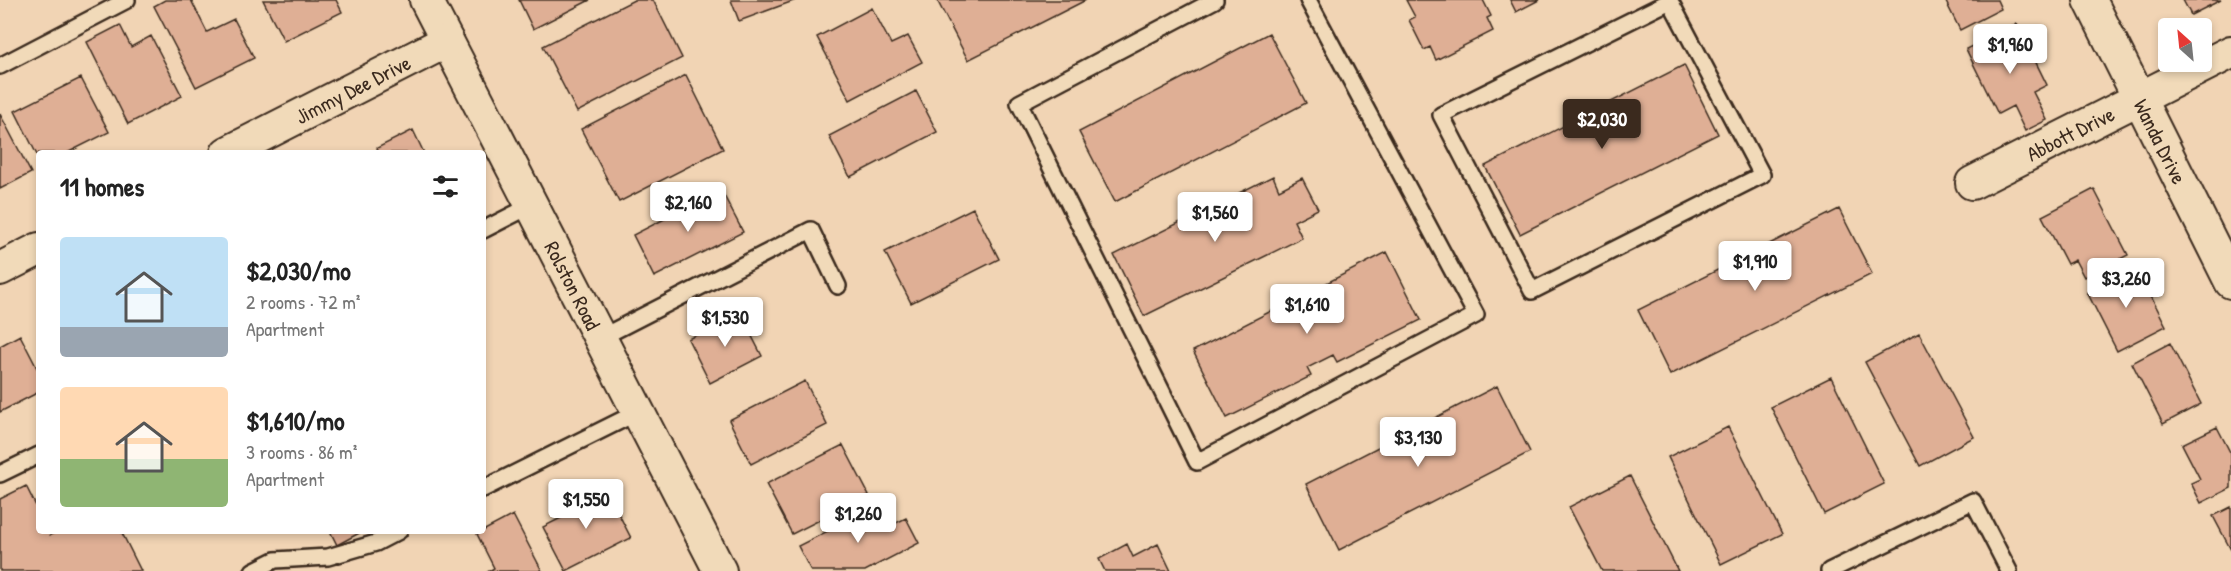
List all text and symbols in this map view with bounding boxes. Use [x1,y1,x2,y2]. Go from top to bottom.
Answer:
north arrow [2158,18,2212,72]
map controls [2158,18,2212,72]
pin: $1,960 [1961,24,2059,75]
text: $1,960 [1987,30,2033,57]
street label: Jimmy Dee Drive [290,48,415,131]
street label: Wanda Drive [2127,94,2194,189]
pin: $2,030 [1553,99,1651,150]
street label: Abbott Drive [2021,99,2119,168]
text: $2,030 [1577,105,1627,132]
text: 11 homes [60,169,144,204]
icon: filters [429,170,462,203]
pin: $2,160 [639,182,737,233]
text: $2,160 [664,188,712,215]
pin: $1,560 [1166,192,1264,243]
text: $1,560 [1192,198,1238,225]
street label: Rolston Road [538,236,608,335]
pin: $1,910 [1706,241,1804,292]
text: $1,910 [1733,247,1778,274]
text: $2,030/mo [246,253,351,288]
pin: $3,260 [2077,258,2175,309]
icon: home [108,261,180,333]
text: $3,260 [2101,264,2151,291]
pin: $1,610 [1258,284,1356,335]
text: 2 rooms · 72 m² [246,288,360,315]
text: $1,610 [1284,290,1330,317]
pin: $1,530 [676,297,774,348]
text: $1,530 [701,303,749,330]
text: Apartment [246,315,324,342]
text: $1,610/mo [246,403,345,438]
icon: home [108,411,180,483]
pin: $3,130 [1369,417,1467,468]
text: $3,130 [1394,423,1442,450]
text: 3 rooms · 86 m² [246,438,357,465]
text: Apartment [246,465,324,492]
pin: $1,550 [537,479,635,530]
text: $1,550 [562,485,610,512]
pin: $1,260 [809,493,907,544]
text: $1,260 [834,499,882,526]

